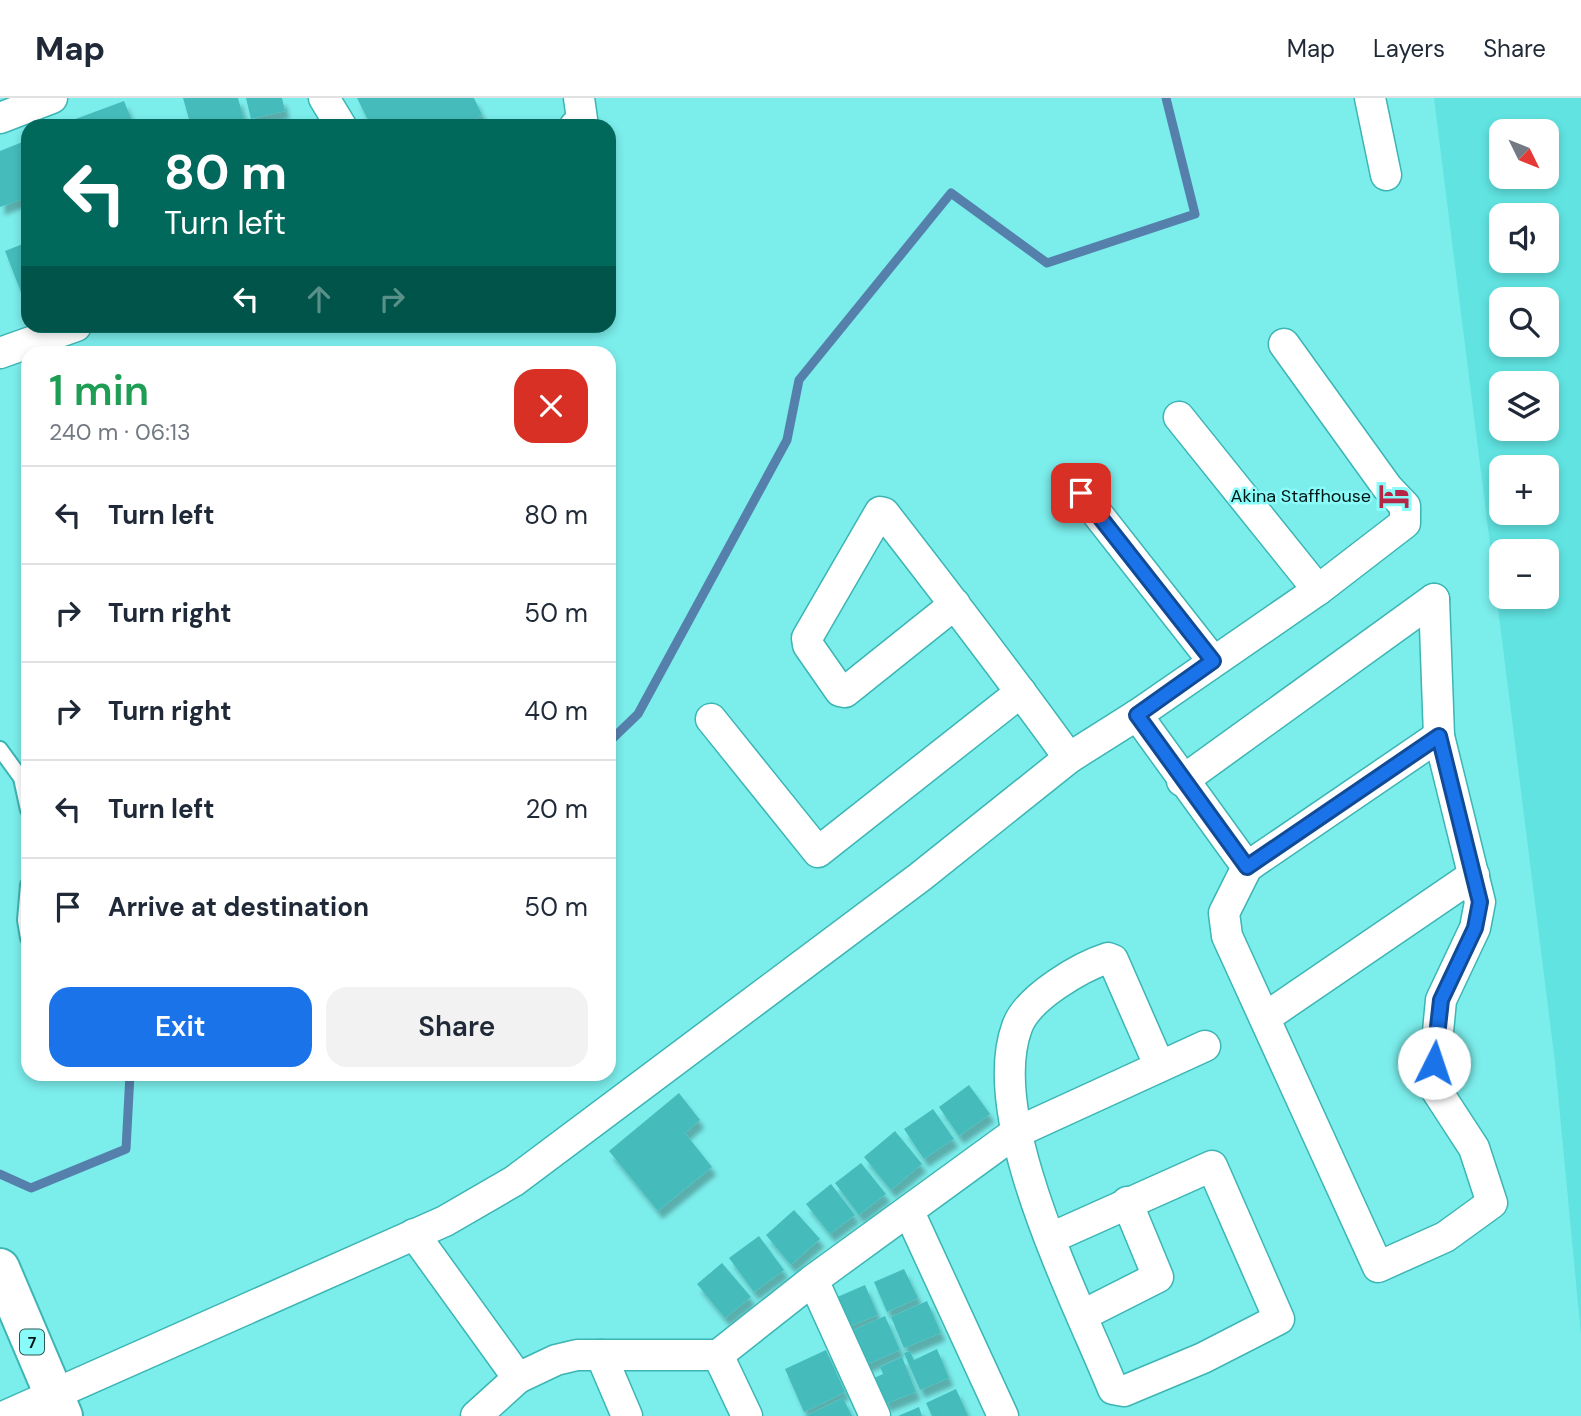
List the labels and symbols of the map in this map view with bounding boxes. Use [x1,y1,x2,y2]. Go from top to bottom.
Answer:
north arrow [1489,119,1559,189]
pin [1051,463,1111,523]
hotel icon: Akina Staffhouse [1377,479,1411,513]
place label: Akina Staffhouse [1231,484,1371,508]
position arrow [1397,1026,1471,1100]
road number: 7 [20,1330,44,1354]

